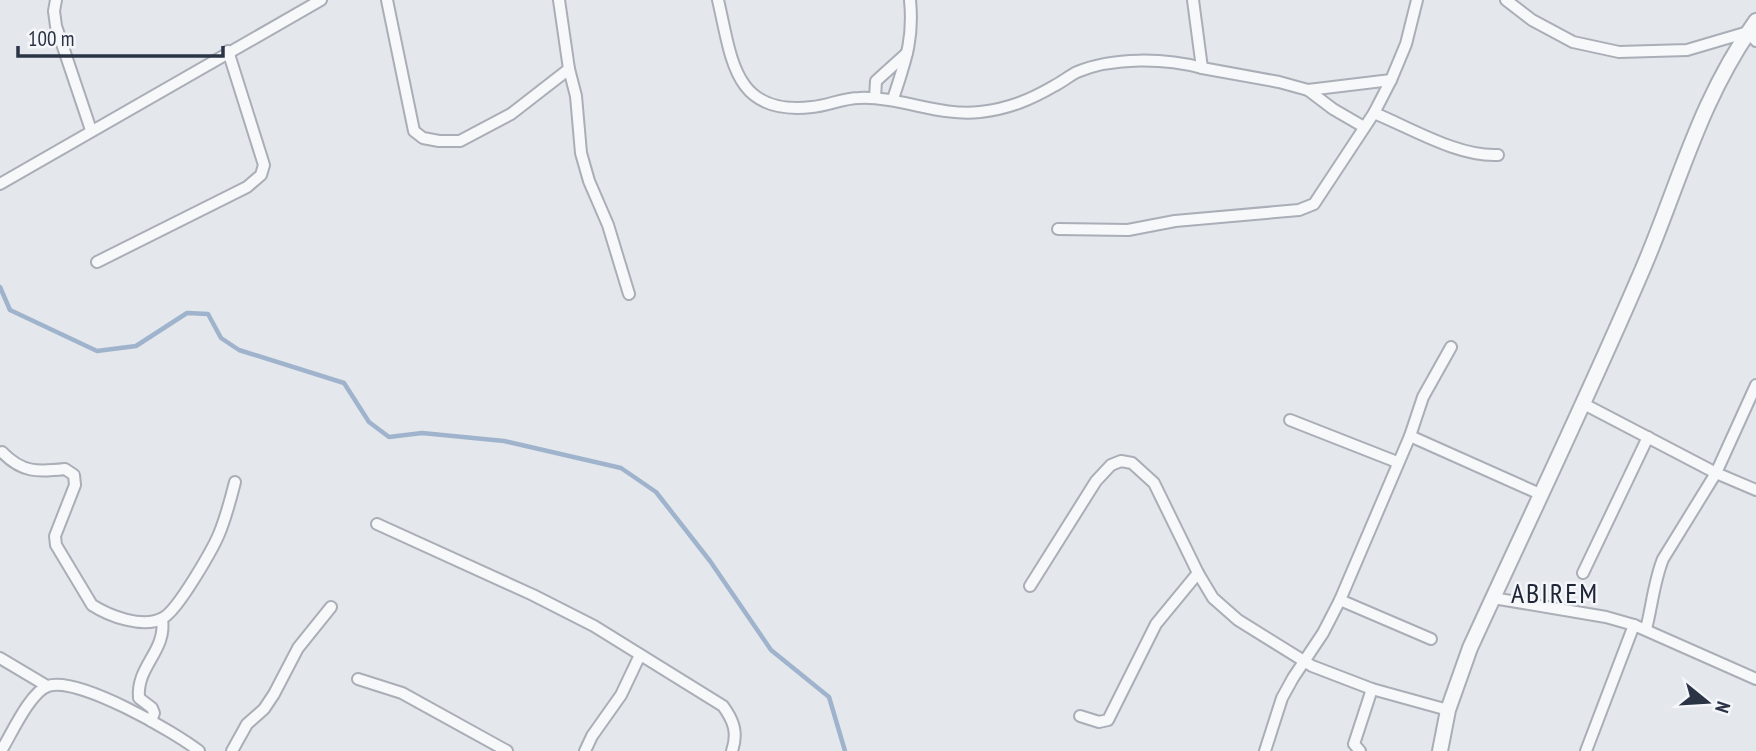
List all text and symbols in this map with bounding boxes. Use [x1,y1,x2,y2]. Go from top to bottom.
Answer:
scale bar [18,14,222,58]
text: 100 m [28,25,74,52]
district label: ABIREM [1511,574,1599,611]
north arrow [1672,667,1742,737]
text: N [1710,699,1736,716]

